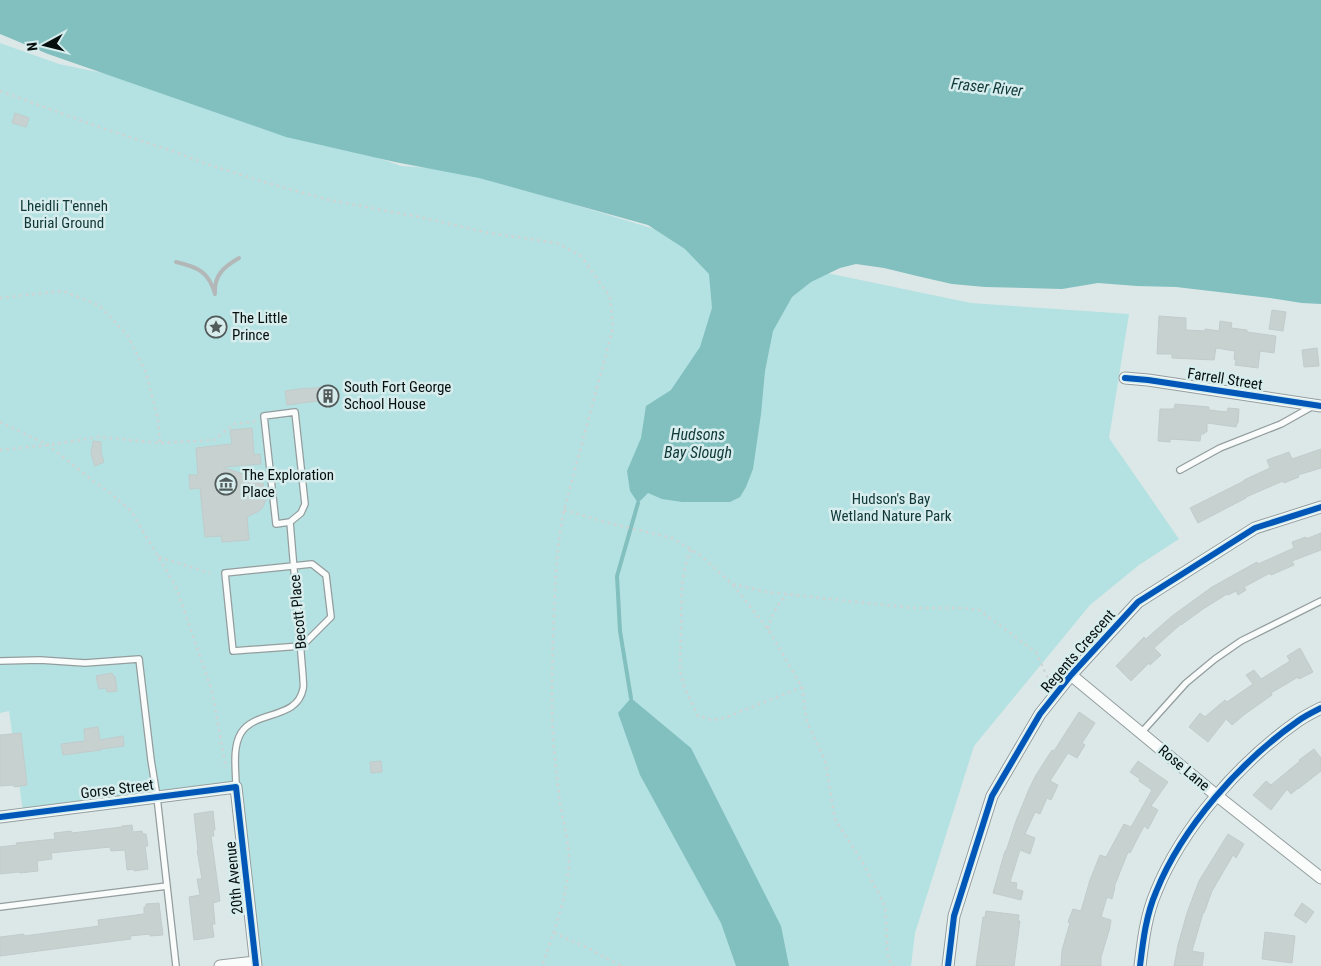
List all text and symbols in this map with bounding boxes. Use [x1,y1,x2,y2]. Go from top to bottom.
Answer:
north arrow [20,20,70,70]
text: N [24,41,41,52]
water label: Fraser River [950,74,1025,100]
park label: Lheidli T'enneh Burial Ground [20,197,108,232]
place label: The Little Prince [232,309,287,344]
place icon: The Little Prince [204,315,228,339]
street label: Farrell Street [1186,364,1264,394]
place label: South Fort George School House [344,378,451,413]
building icon: South Fort George School House [316,384,340,408]
water label: Hudsons Bay Slough [664,425,732,462]
place label: The Exploration Place [242,466,334,501]
museum icon: The Exploration Place [214,472,238,496]
park label: Hudson's Bay Wetland Nature Park [830,490,952,525]
street label: Becott Place [286,574,310,650]
street label: Regents Crescent [1037,606,1119,696]
street label: Rose Lane [1155,741,1213,795]
street label: Gorse Street [79,776,155,802]
street label: 20th Avenue [221,841,247,915]

